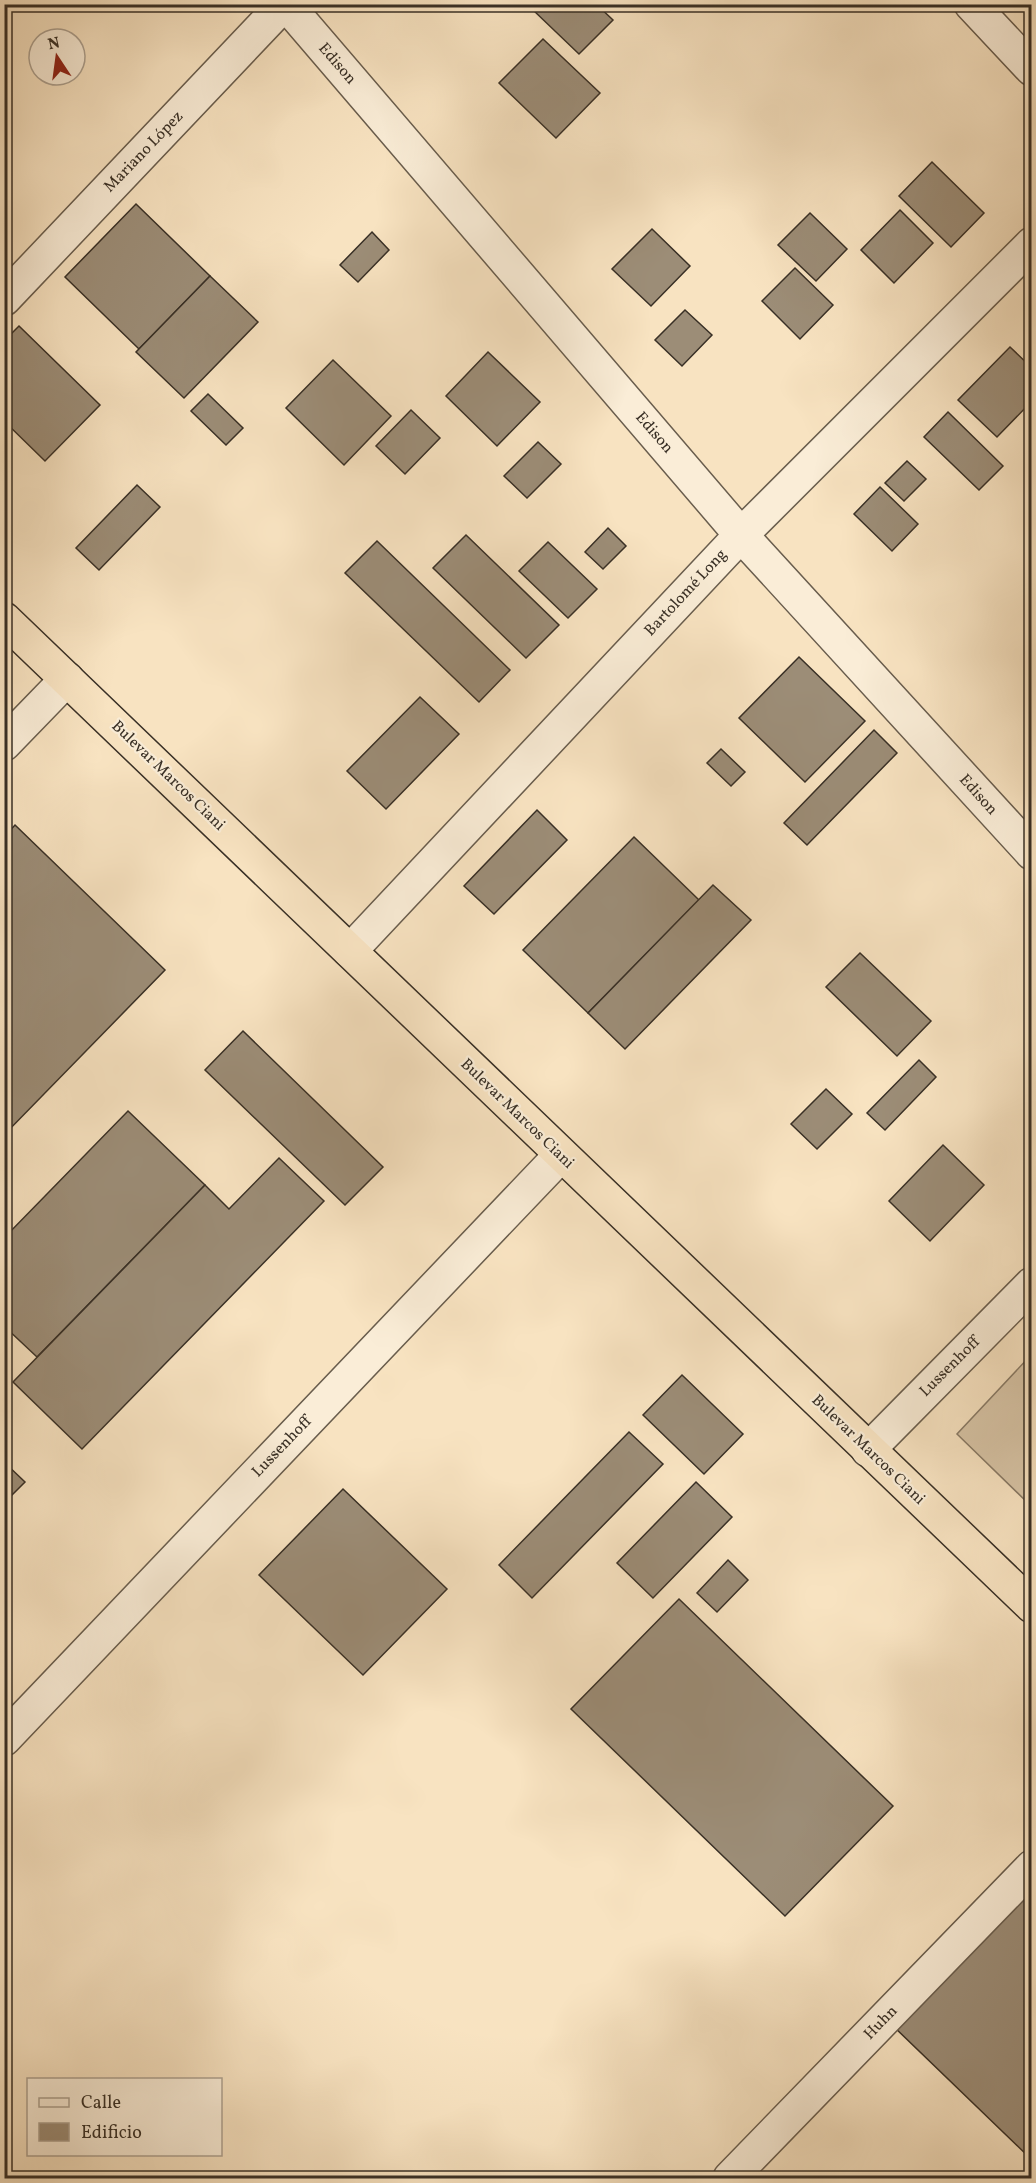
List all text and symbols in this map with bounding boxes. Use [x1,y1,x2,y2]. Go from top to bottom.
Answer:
north arrow [27,27,87,87]
text: N [46,32,63,56]
street label: Edison [313,39,361,89]
street label: Mariano López [99,106,189,198]
street label: Edison [630,408,678,458]
street label: Bartolomé Long [640,545,732,641]
street label: Bulevar Marcos Ciani [106,716,230,836]
street label: Edison [954,770,1002,820]
street label: Bulevar Marcos Ciani [455,1054,579,1174]
street label: Lussenhoff [915,1331,986,1402]
street label: Bulevar Marcos Ciani [806,1390,930,1510]
street label: Lussenhoff [247,1411,318,1483]
street label: Huhn [859,2001,903,2045]
legend [27,2078,222,2156]
text: Calle [81,2091,121,2116]
text: Edificio [81,2121,142,2146]

